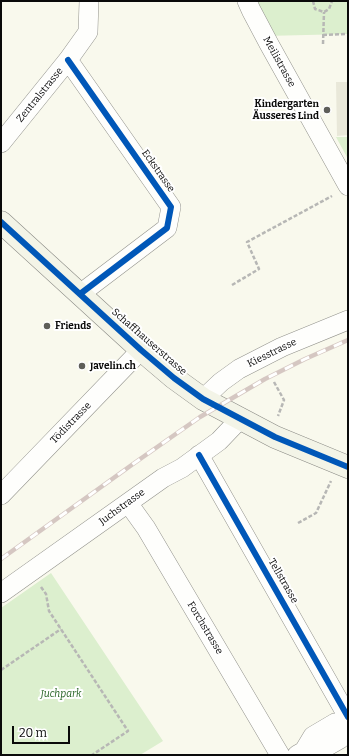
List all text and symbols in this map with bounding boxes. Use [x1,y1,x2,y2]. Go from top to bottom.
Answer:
street label: Meilistrasse [260,35,298,89]
street label: Zentralstrasse [14,65,66,125]
place label: Kindergarten Äusseres Lind [253,98,319,122]
marker: Kindergarten Äusseres Lind [322,105,332,115]
street label: Eckstrasse [139,147,177,195]
street label: Schaffhauserstrasse [109,306,189,378]
place label: Friends [55,320,91,332]
marker: Friends [42,321,52,331]
street label: Kiesstrasse [245,336,299,370]
place label: Javelin.ch [90,360,136,372]
marker: Javelin.ch [77,361,87,371]
street label: Tödistrasse [48,400,94,446]
street label: Juchstrasse [97,486,147,528]
street label: Tellstrasse [265,557,301,605]
street label: Forchstrasse [185,600,225,656]
park label: Juchpark [41,688,81,700]
scale bar [14,718,72,744]
text: 20 m [19,726,47,740]

